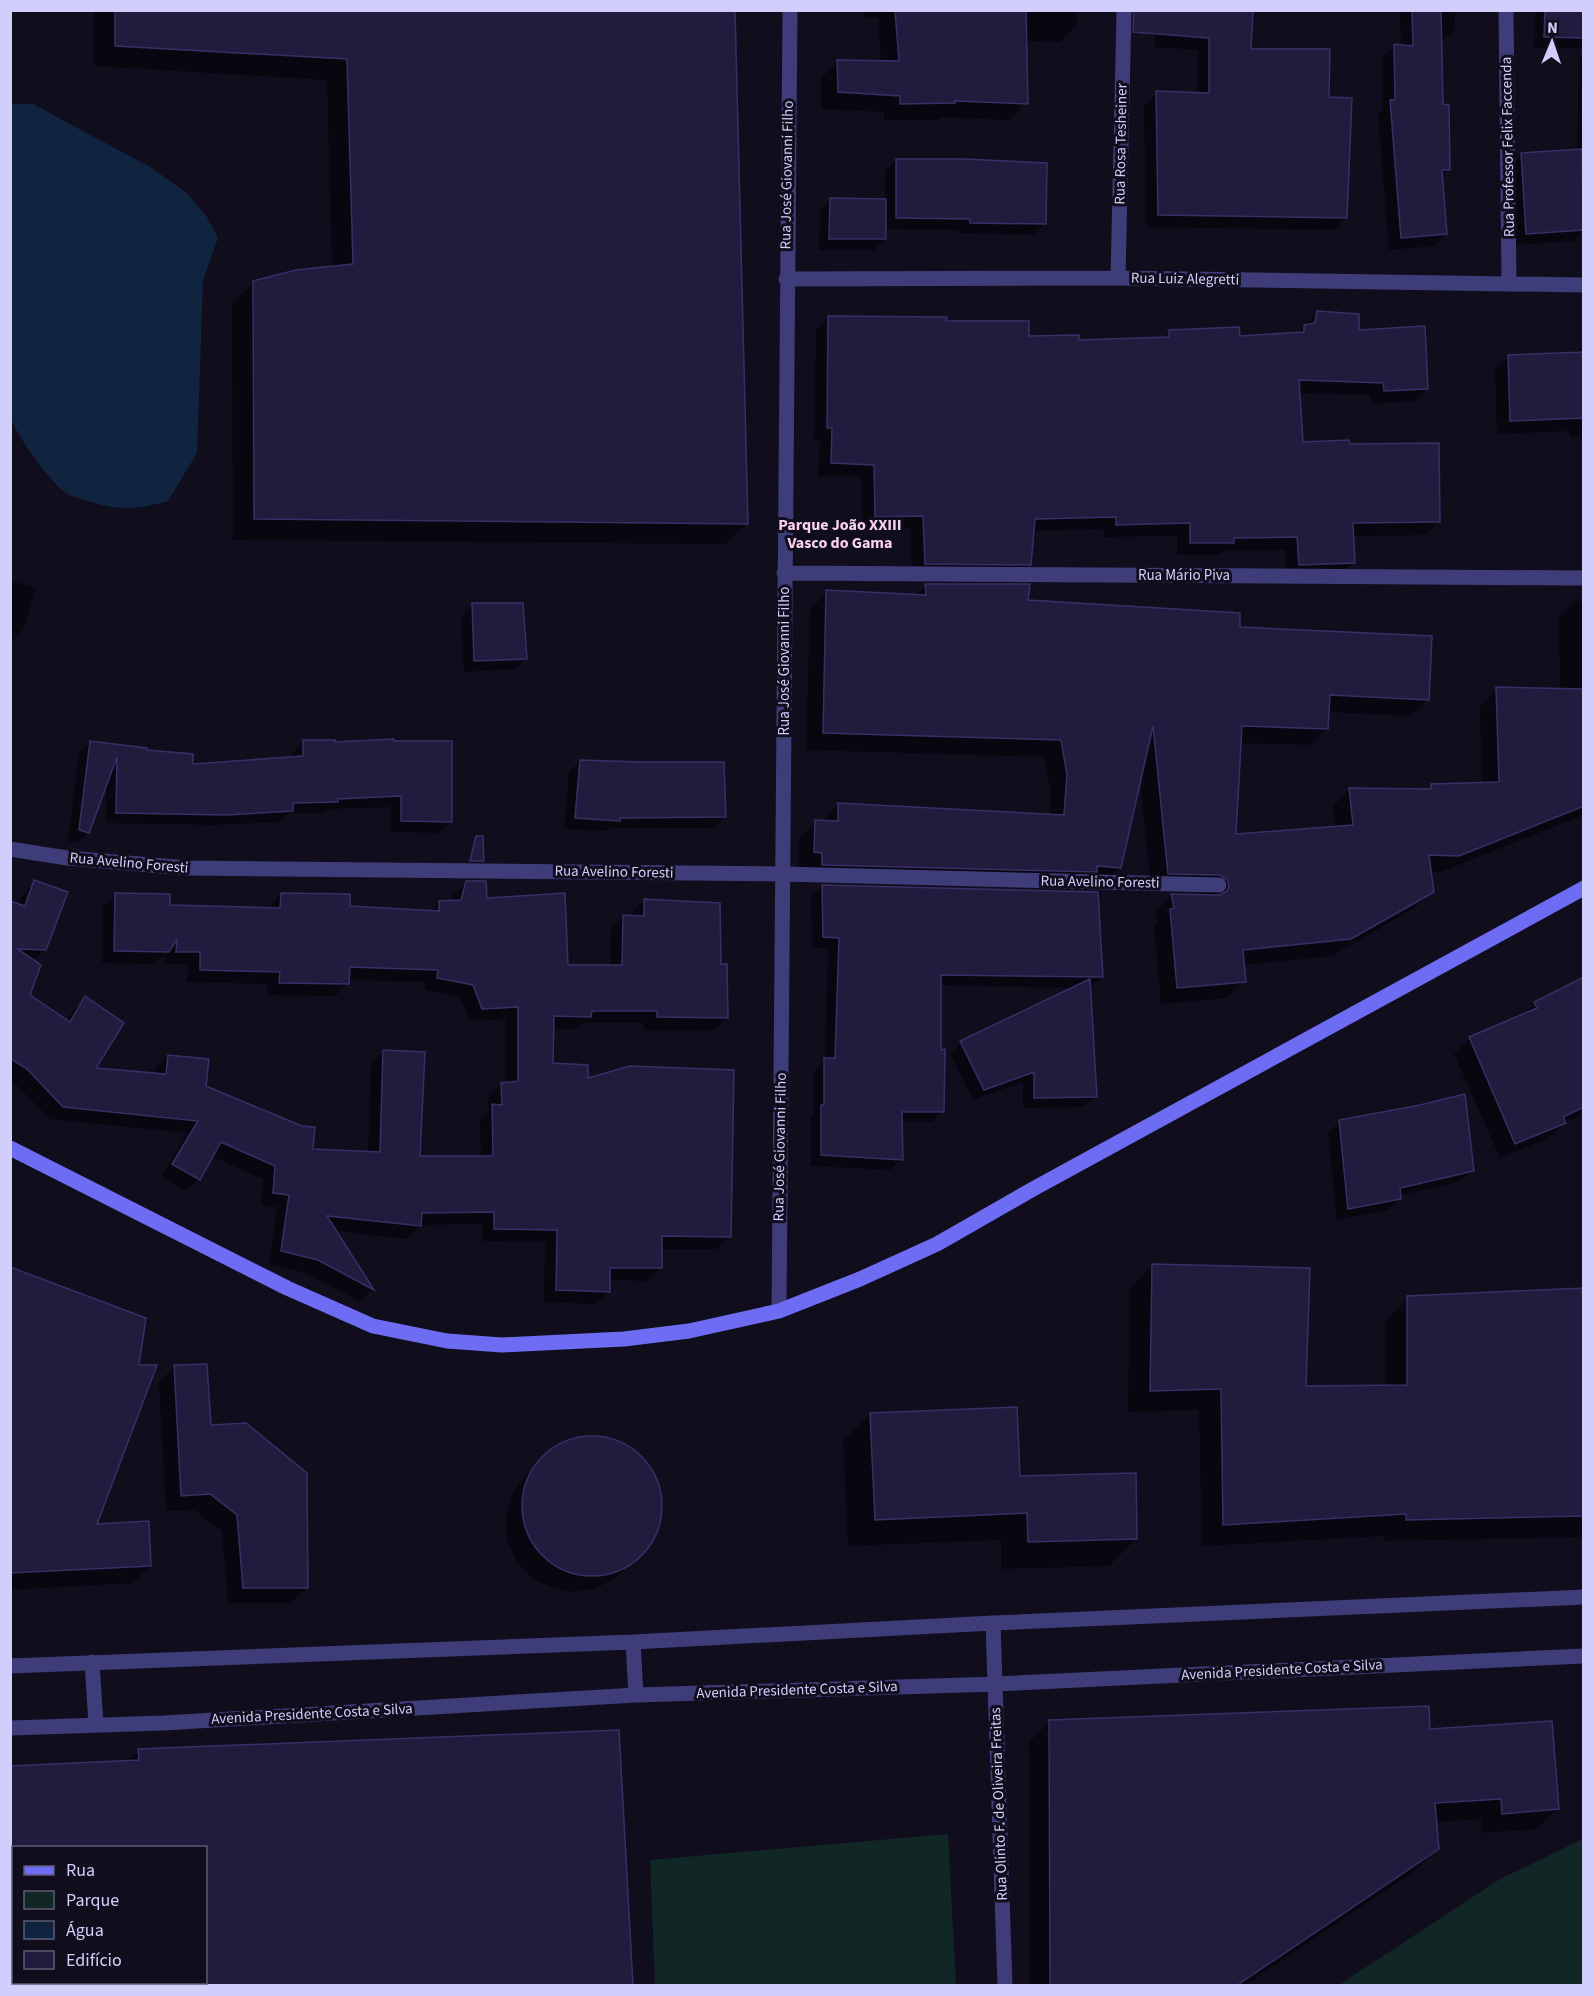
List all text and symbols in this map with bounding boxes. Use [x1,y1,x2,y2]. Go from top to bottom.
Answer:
north arrow [1522,12,1582,72]
text: N [1547,17,1558,39]
street label: Rua Professor Felix Faccenda [1496,57,1520,237]
street label: Rua Rosa Tesheiner [1109,82,1133,205]
street label: Rua José Giovanni Filho [775,100,799,250]
street label: Rua Luiz Alegretti [1131,268,1239,290]
district label: Parque João XXIII Vasco do Gama [778,514,902,554]
street label: Rua Mário Piva [1138,565,1230,586]
street label: Rua José Giovanni Filho [774,587,795,735]
street label: Rua Avelino Foresti [69,847,189,879]
street label: Rua Avelino Foresti [554,860,674,884]
street label: Rua Avelino Foresti [1040,870,1160,894]
street label: Rua José Giovanni Filho [768,1072,792,1222]
street label: Avenida Presidente Costa e Silva [1181,1654,1383,1686]
street label: Avenida Presidente Costa e Silva [696,1676,898,1704]
street label: Avenida Presidente Costa e Silva [211,1698,413,1730]
street label: Rua Olinto F. de Oliveira Freitas [985,1707,1013,1901]
legend [12,1846,207,1984]
text: Rua [66,1858,95,1883]
text: Parque [66,1888,119,1913]
text: Água [66,1918,104,1943]
text: Edifício [66,1948,122,1973]

